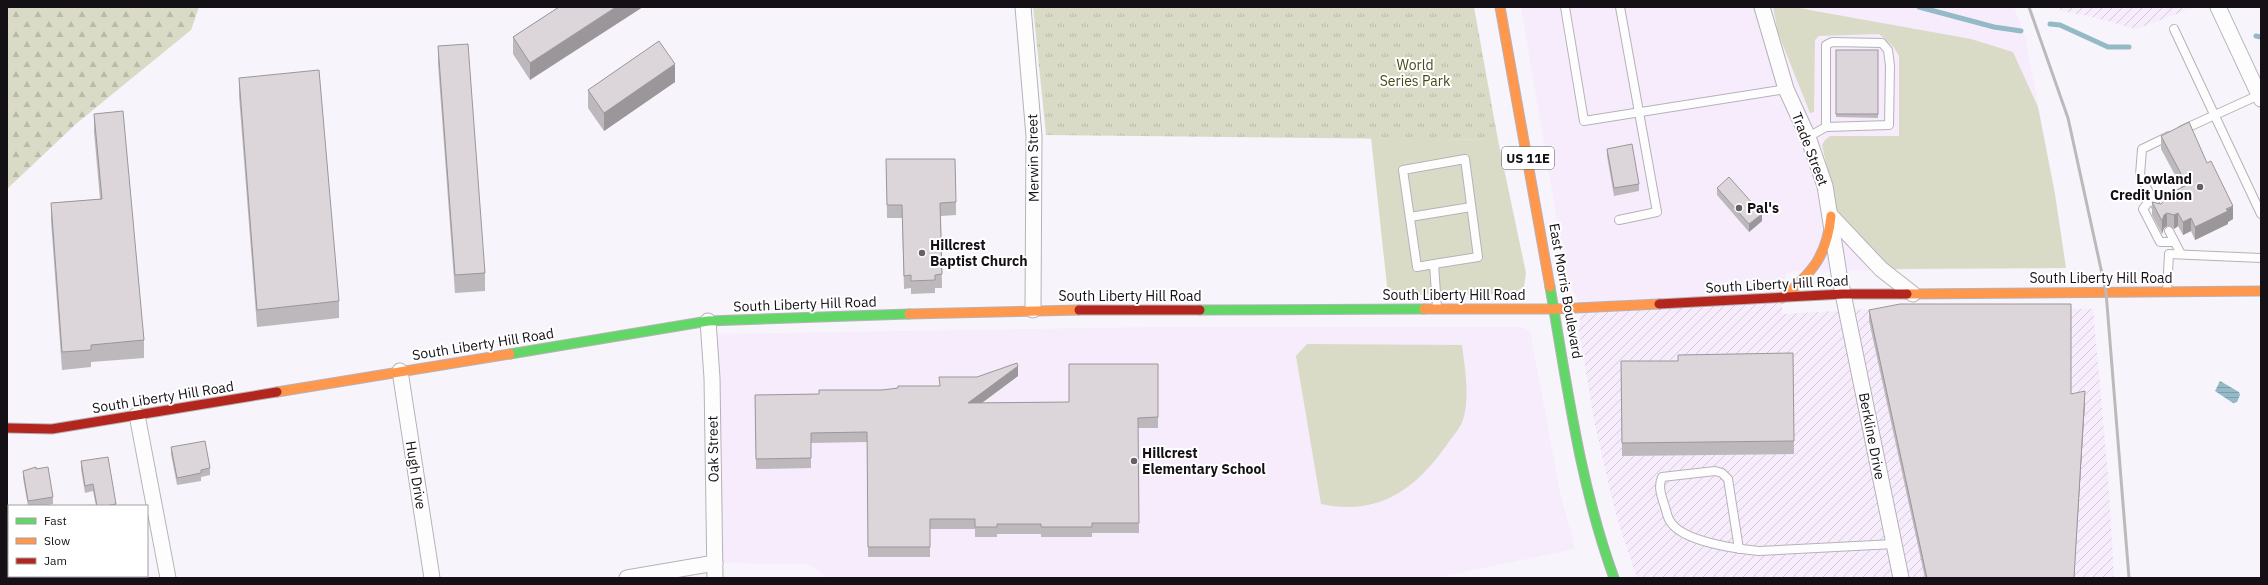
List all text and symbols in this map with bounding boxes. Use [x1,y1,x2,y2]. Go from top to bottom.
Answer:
park label: World Series Park [1380,56,1451,90]
street label: Trade Street [1788,110,1832,188]
street label: Merwin Street [1023,114,1043,202]
road number: US 11E [1502,147,1554,169]
place label: Lowland Credit Union [2110,170,2192,204]
marker: Lowland Credit Union [2195,182,2205,192]
place label: Pal's [1747,199,1779,217]
marker: Pal's [1734,203,1744,213]
street label: East Morris Boulevard [1545,222,1587,360]
place label: Hillcrest Baptist Church [930,236,1028,270]
marker: Hillcrest Baptist Church [917,248,927,258]
street label: South Liberty Hill Road [2029,269,2173,287]
street label: South Liberty Hill Road [1705,271,1849,297]
street label: South Liberty Hill Road [1382,286,1526,304]
street label: South Liberty Hill Road [1058,287,1202,305]
street label: South Liberty Hill Road [733,293,877,315]
street label: South Liberty Hill Road [411,324,555,364]
street label: South Liberty Hill Road [91,377,235,417]
street label: Berkline Drive [1855,391,1889,481]
street label: Oak Street [703,416,723,482]
street label: Hugh Drive [402,440,430,511]
place label: Hillcrest Elementary School [1142,444,1266,478]
marker: Hillcrest Elementary School [1129,456,1139,466]
legend [8,505,148,577]
text: Fast [44,513,67,528]
text: Slow [44,533,70,548]
text: Jam [44,553,67,568]

